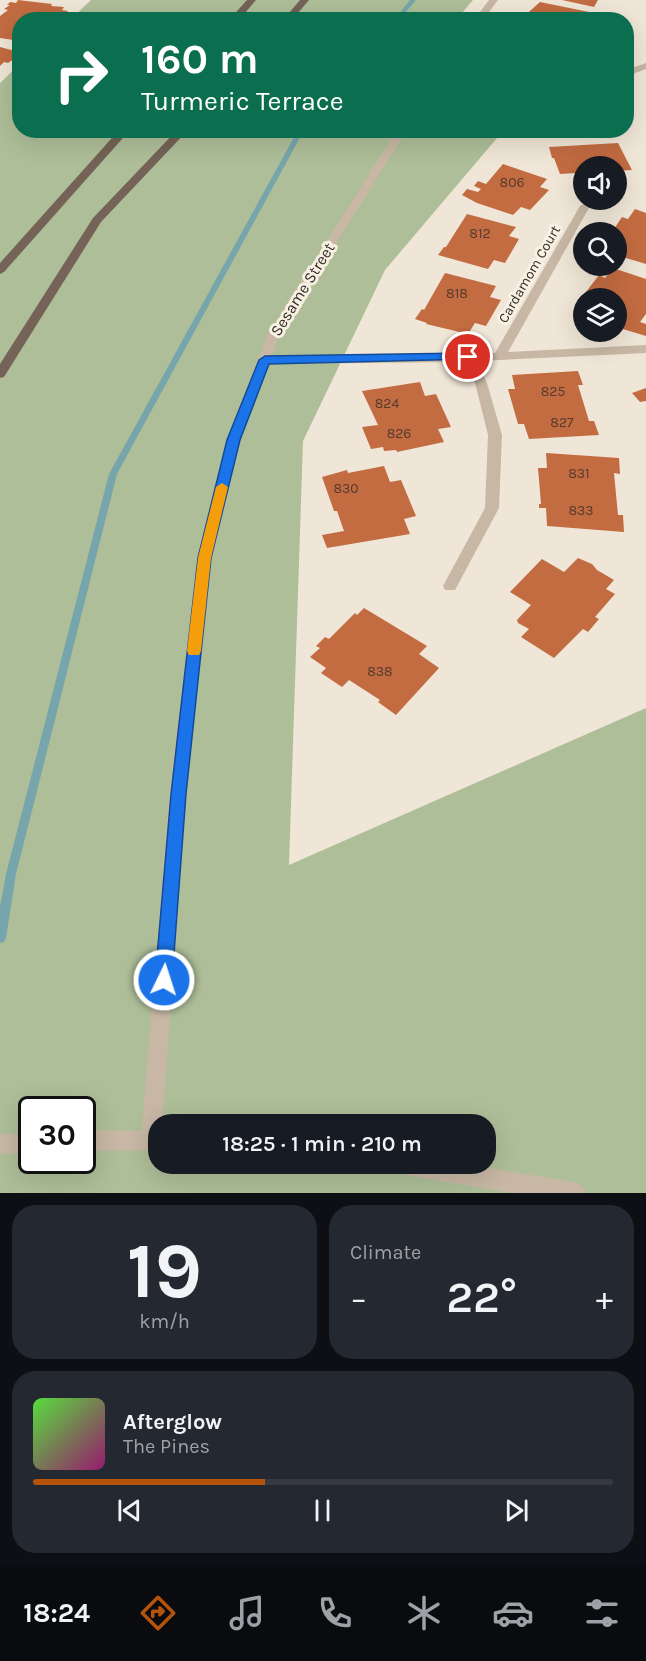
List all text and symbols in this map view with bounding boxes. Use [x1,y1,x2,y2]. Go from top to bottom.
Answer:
text: 160 m [141,34,259,84]
icon: right [42,36,120,114]
text: Turmeric Terrace [141,85,344,117]
map controls [573,156,627,342]
button: sound [573,156,627,210]
house number: 806 [500,174,524,191]
button: search [573,222,627,276]
street label: Cardamom Court [495,223,564,326]
house number: 812 [469,225,491,242]
street label: Sesame Street [266,239,339,339]
house number: 818 [446,285,468,302]
button: layers [573,288,627,342]
pin [442,331,493,382]
icon: arrive [451,340,484,373]
house number: 825 [541,383,565,400]
house number: 824 [375,395,399,412]
house number: 827 [550,414,574,431]
house number: 826 [387,425,411,442]
house number: 831 [568,465,590,482]
house number: 830 [333,480,359,497]
house number: 833 [568,502,594,519]
house number: 838 [367,663,393,680]
position arrow [132,948,196,1012]
speed limit sign: 30 [18,1096,96,1174]
text: 18:25 · 1 min · 210 m [222,1131,422,1157]
text: 19 [127,1225,202,1317]
text: Climate [350,1241,421,1264]
text: 22° [446,1271,517,1323]
text: − [350,1279,367,1317]
text: + [596,1279,613,1317]
text: km/h [139,1310,190,1333]
text: Afterglow [123,1409,222,1435]
text: The Pines [123,1435,210,1458]
icon: previous [113,1494,146,1527]
icon: pause [306,1494,339,1527]
icon: next [500,1494,533,1527]
icon: directions [137,1592,179,1634]
icon: music [226,1592,268,1634]
icon: phone [314,1592,356,1634]
icon: climate [403,1592,445,1634]
icon: car [492,1592,534,1634]
icon: filters [581,1592,623,1634]
text: 18:24 [23,1597,90,1629]

